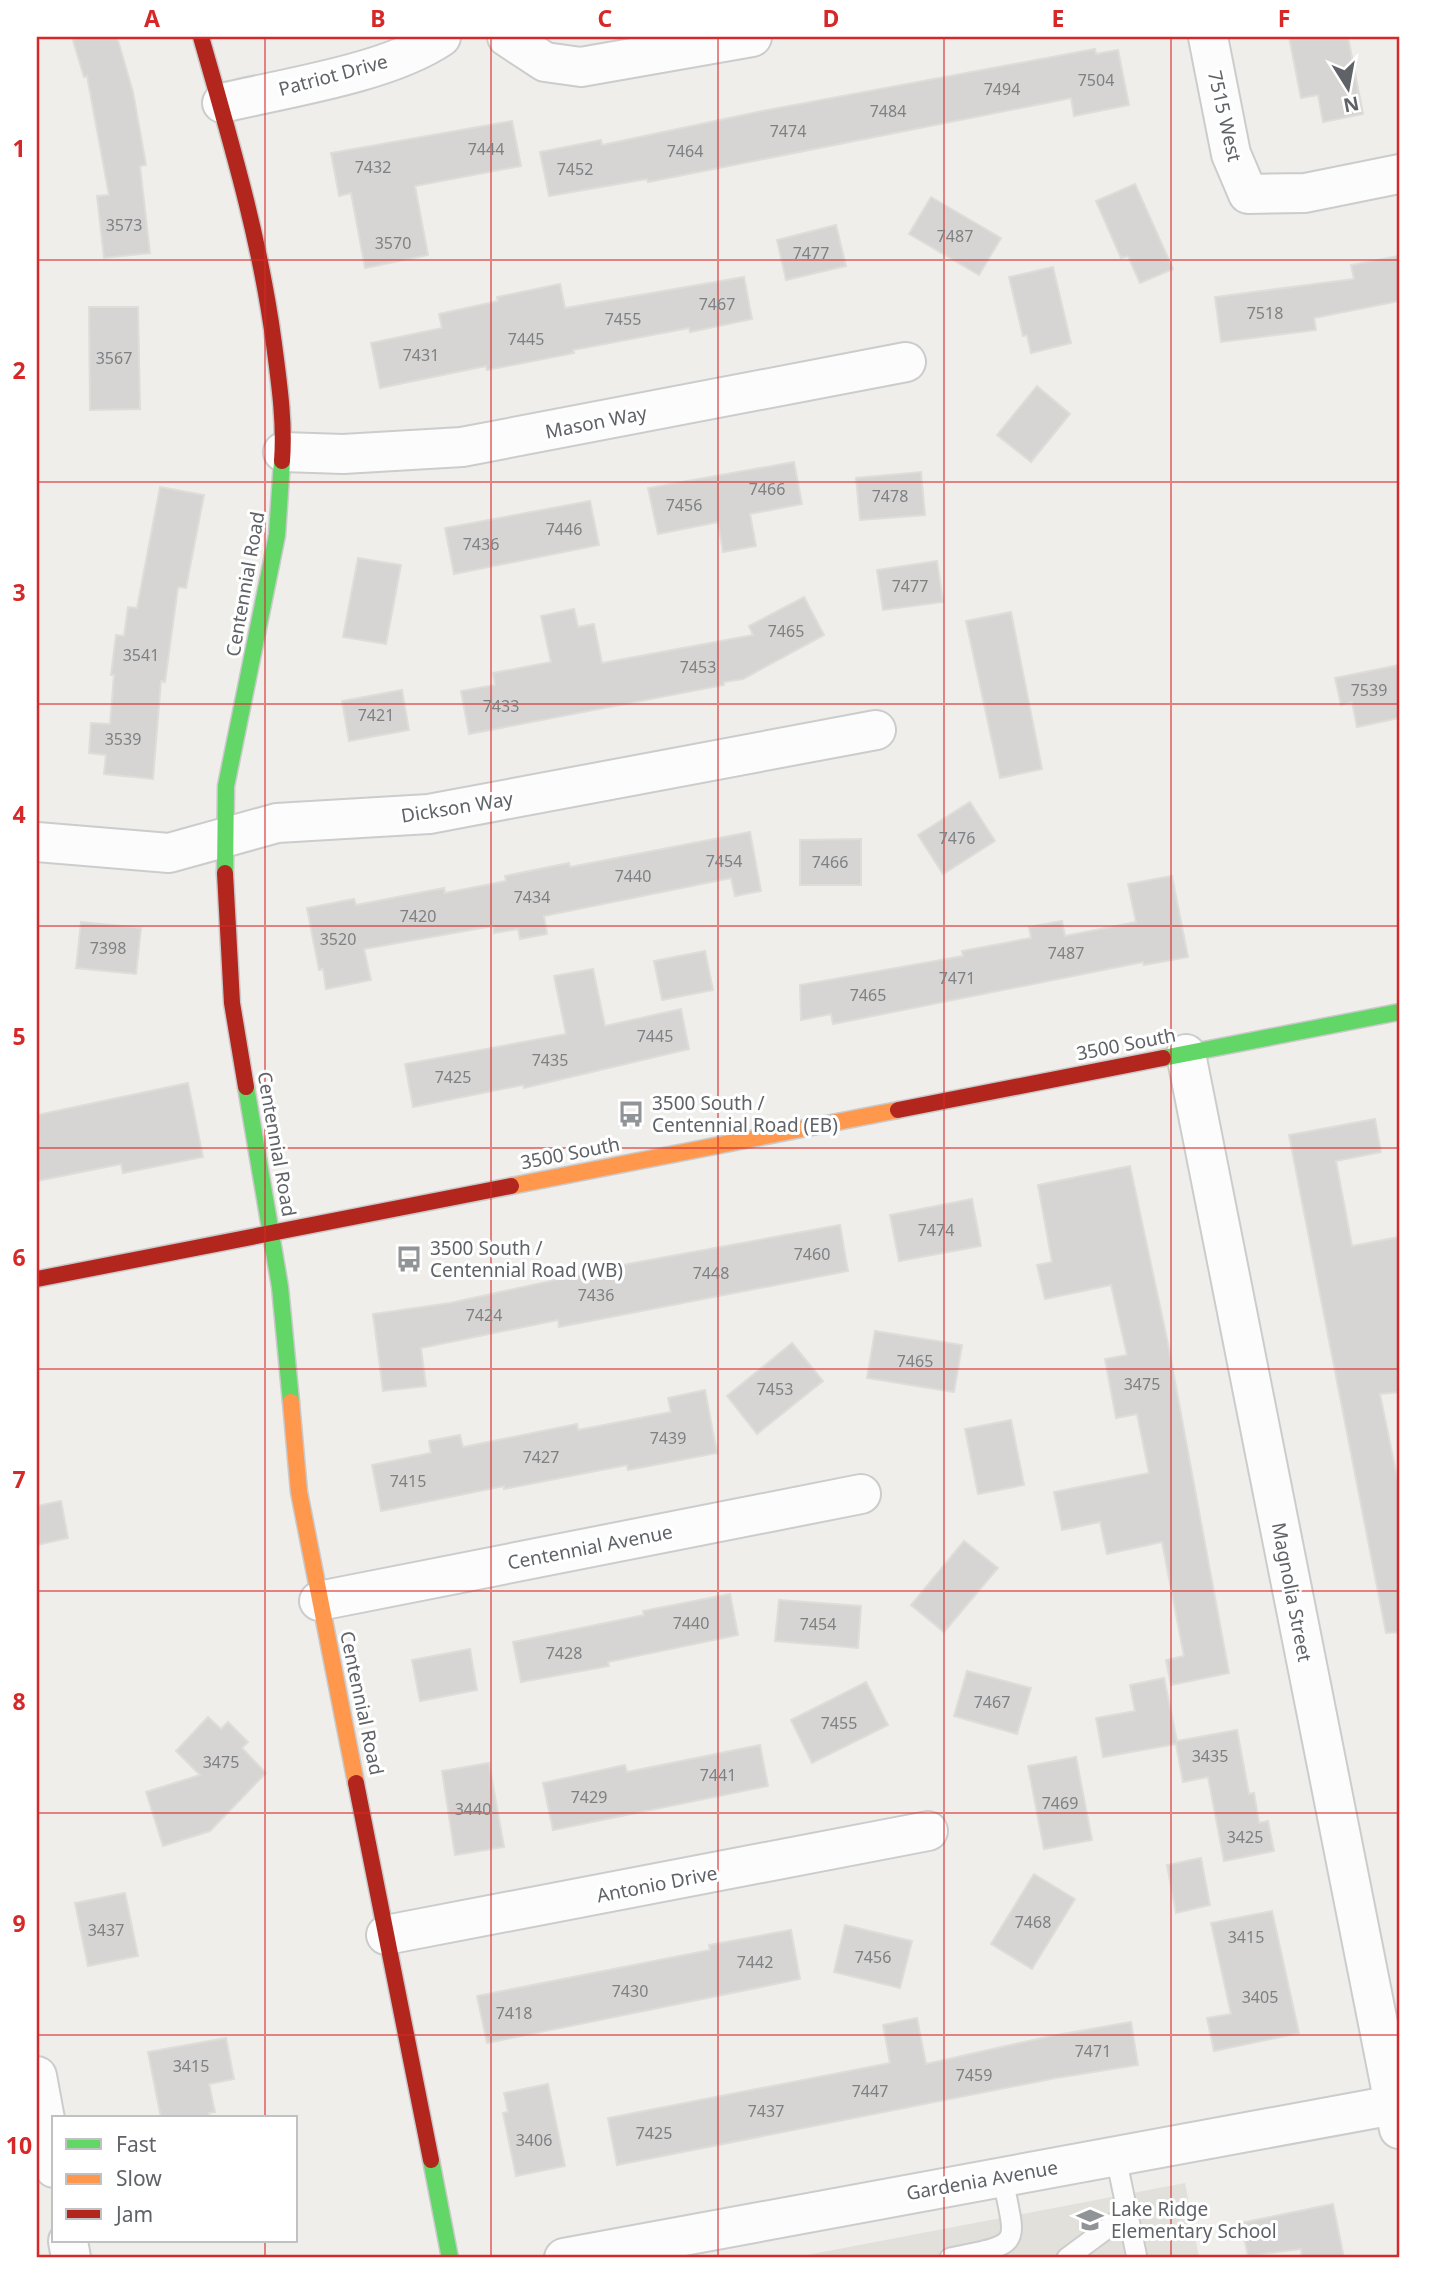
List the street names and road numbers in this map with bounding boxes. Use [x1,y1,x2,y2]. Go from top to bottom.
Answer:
street label: Patriot Drive [276,48,390,102]
street label: 7515 West [1202,68,1248,164]
street label: Mason Way [543,399,649,445]
street label: Centennial Road [219,510,271,658]
street label: Dickson Way [399,785,515,829]
street label: 3500 South [1074,1022,1178,1066]
street label: Centennial Road [251,1070,303,1218]
street label: 3500 South [518,1131,622,1175]
street label: Centennial Avenue [505,1518,675,1576]
street label: Magnolia Street [1266,1520,1318,1664]
street label: Centennial Road [334,1629,390,1777]
street label: Antonio Drive [594,1860,720,1908]
street label: Gardenia Avenue [904,2154,1060,2206]

